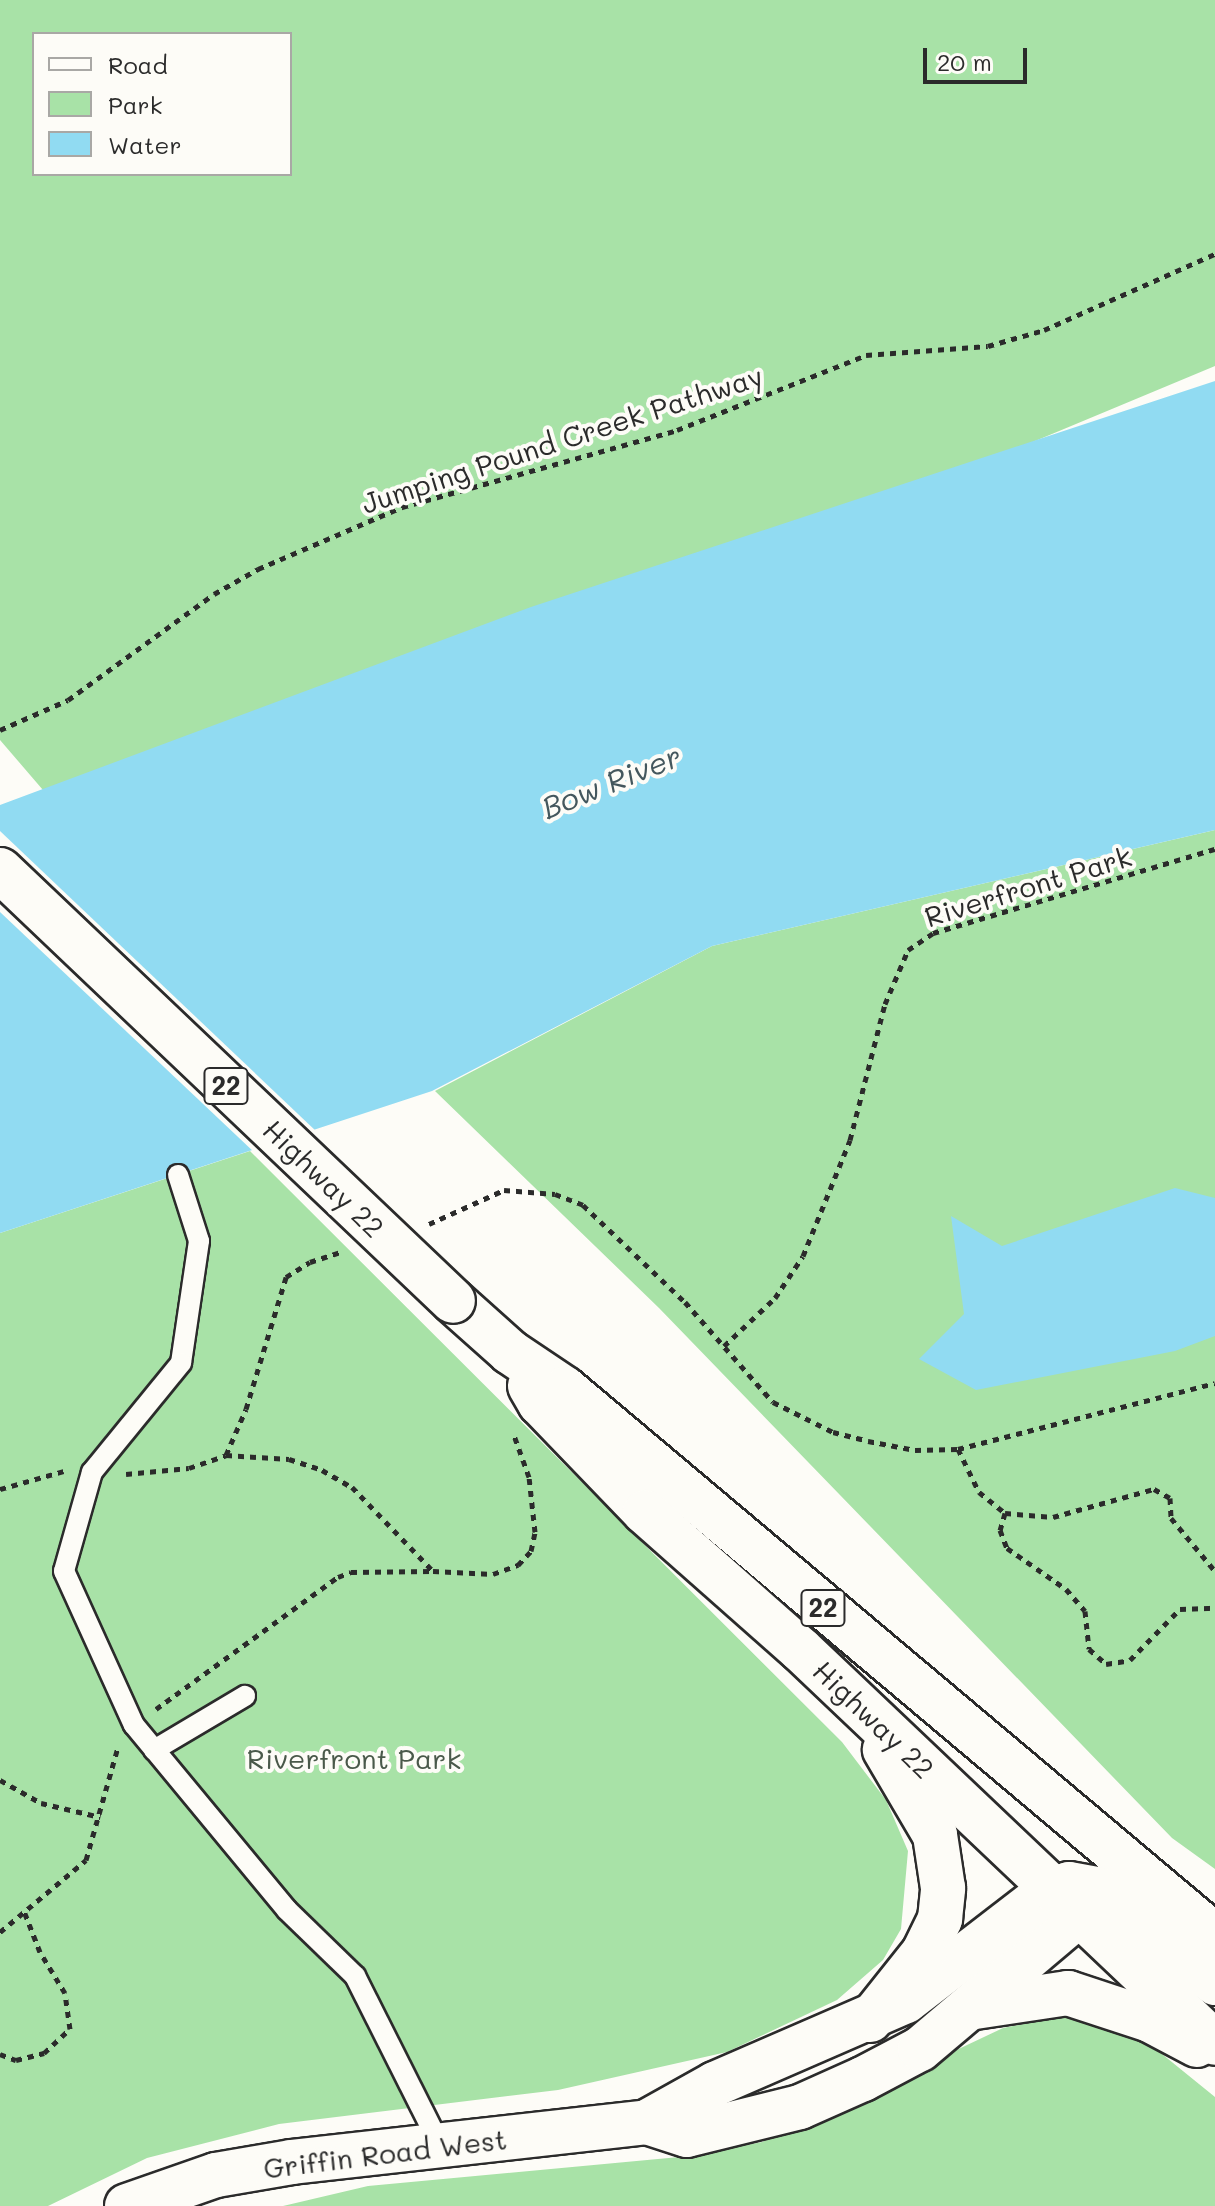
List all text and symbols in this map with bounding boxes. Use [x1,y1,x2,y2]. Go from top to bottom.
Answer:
legend [32,32,292,176]
scale bar [927,32,1031,82]
text: 20 m [937,46,992,77]
text: Road [108,49,168,80]
text: Park [108,89,162,120]
text: Water [108,129,182,160]
street label: Jumping Pound Creek Pathway [357,358,767,520]
water label: Bow River [536,737,686,825]
street label: Riverfront Park [921,839,1135,933]
road number: 22 [202,1064,250,1108]
street label: Highway 22 [257,1112,391,1244]
road number: 22 [799,1586,847,1630]
street label: Highway 22 [807,1653,941,1785]
park label: Riverfront Park [247,1741,461,1775]
street label: Griffin Road West [261,2121,509,2185]

